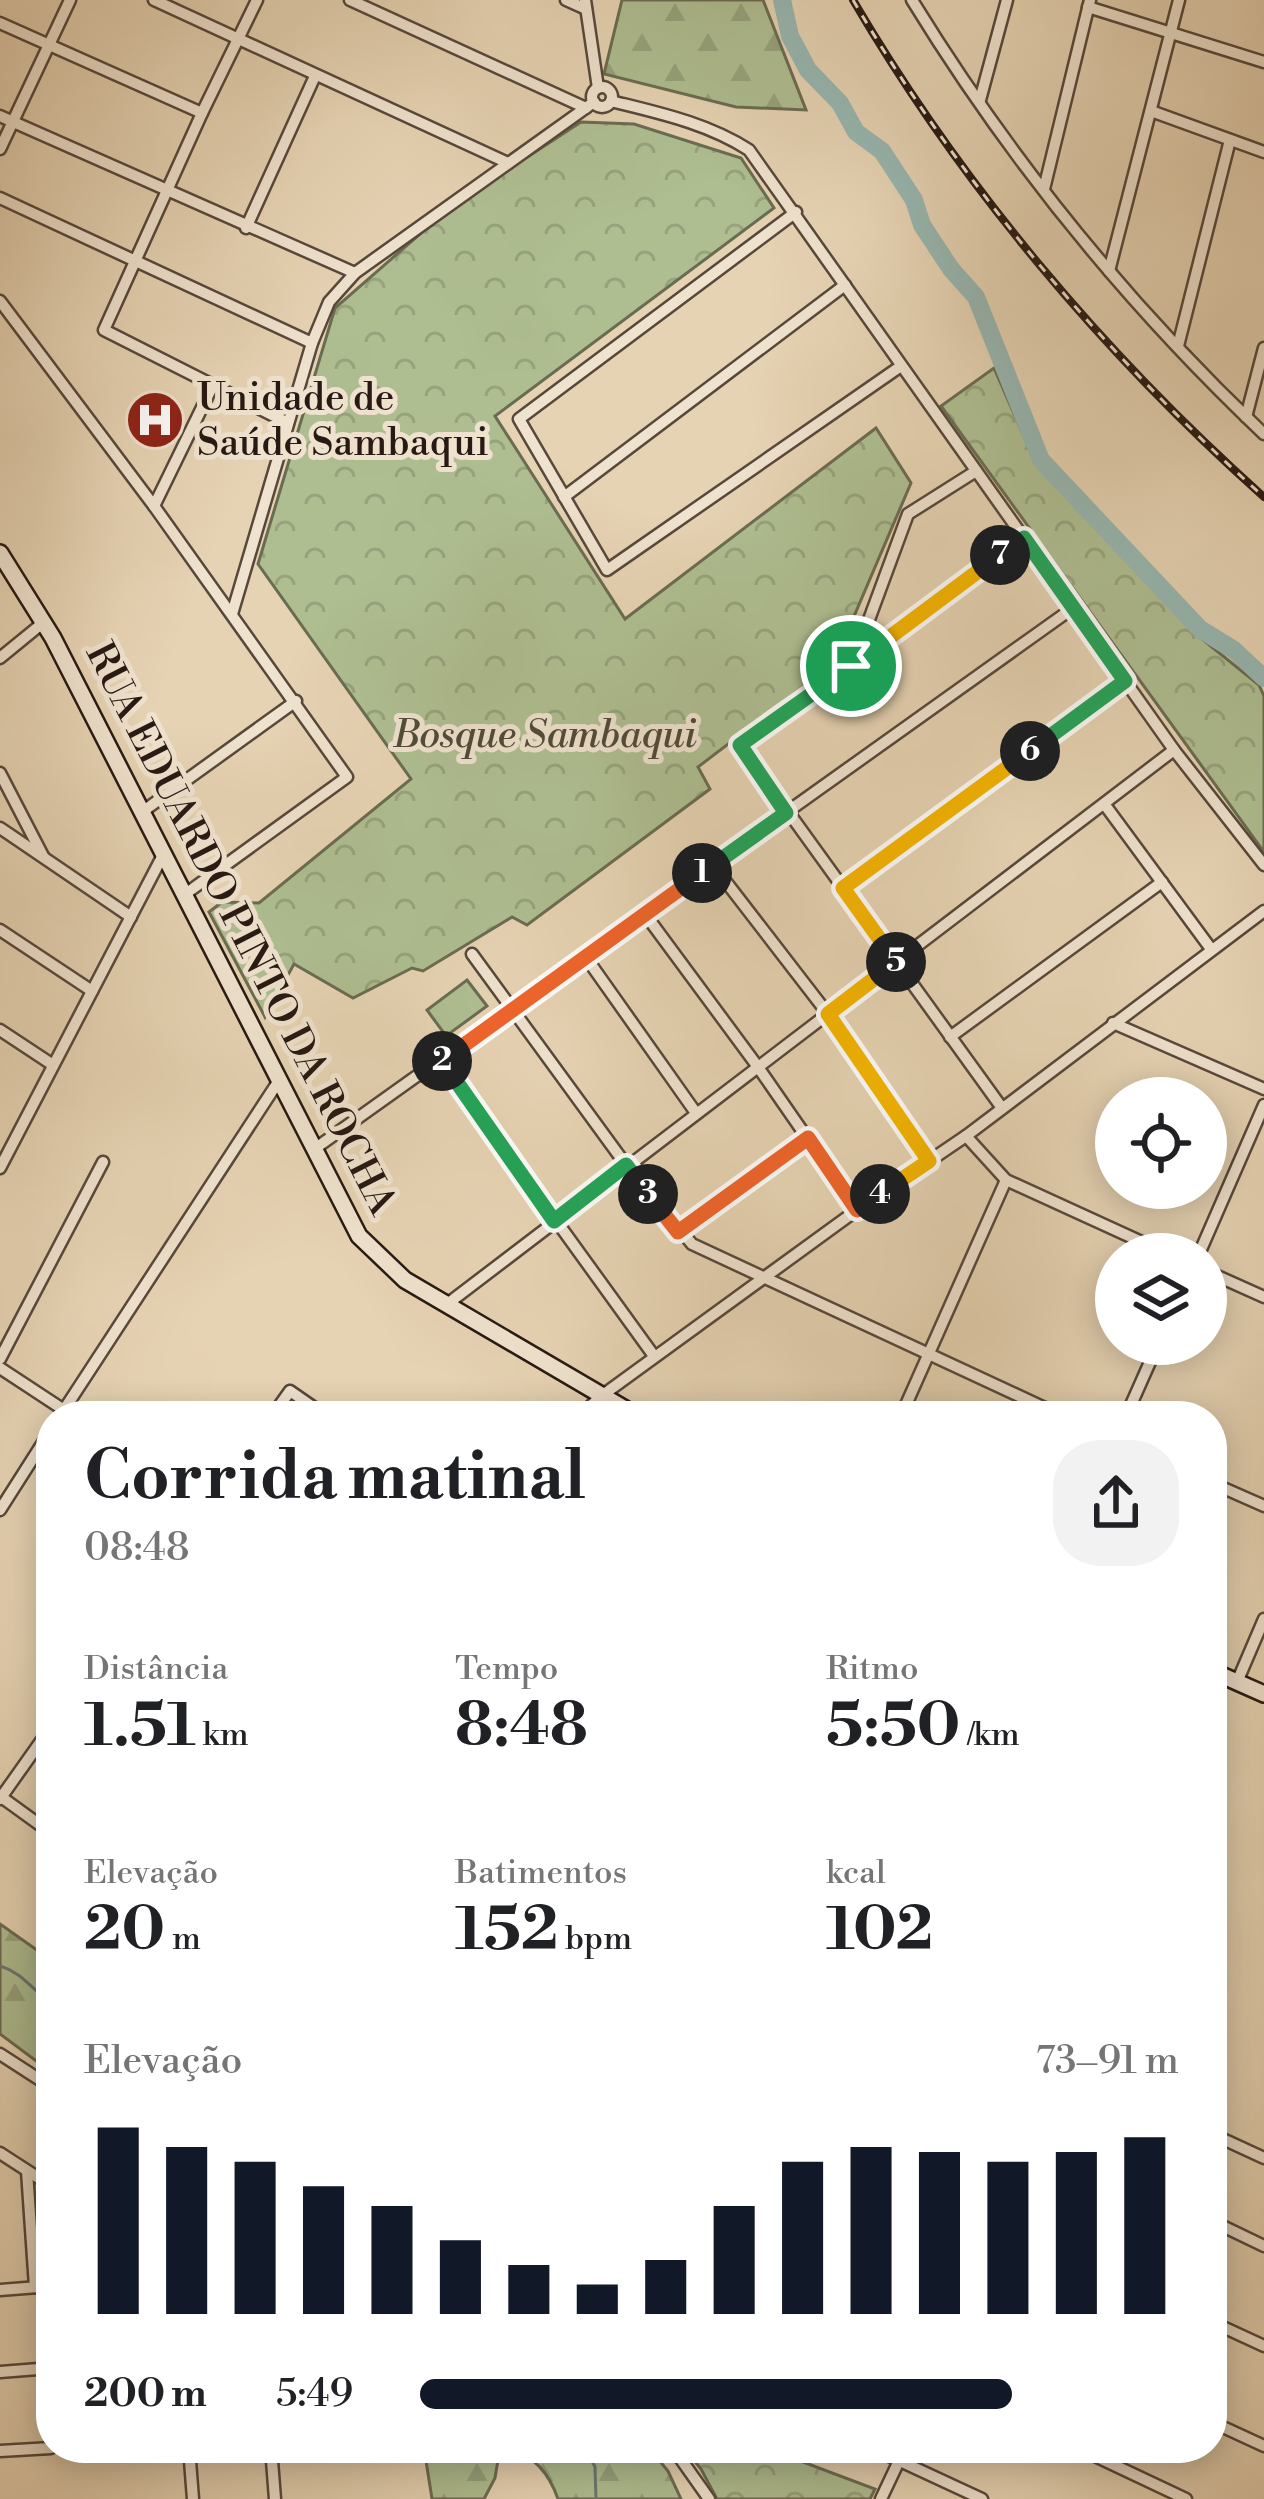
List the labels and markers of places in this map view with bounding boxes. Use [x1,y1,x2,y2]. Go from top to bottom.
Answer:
place label: Unidade de Saúde Sambaqui [197,374,489,468]
hospital icon: Unidade de Saúde Sambaqui [124,389,186,451]
pin: 7 [970,525,1030,585]
pin [800,615,902,717]
pin: 6 [1000,721,1060,781]
pin: 1 [672,843,732,903]
pin: 5 [866,932,926,992]
pin: 2 [412,1031,472,1091]
pin: 3 [618,1164,678,1224]
pin: 4 [850,1164,910,1224]

